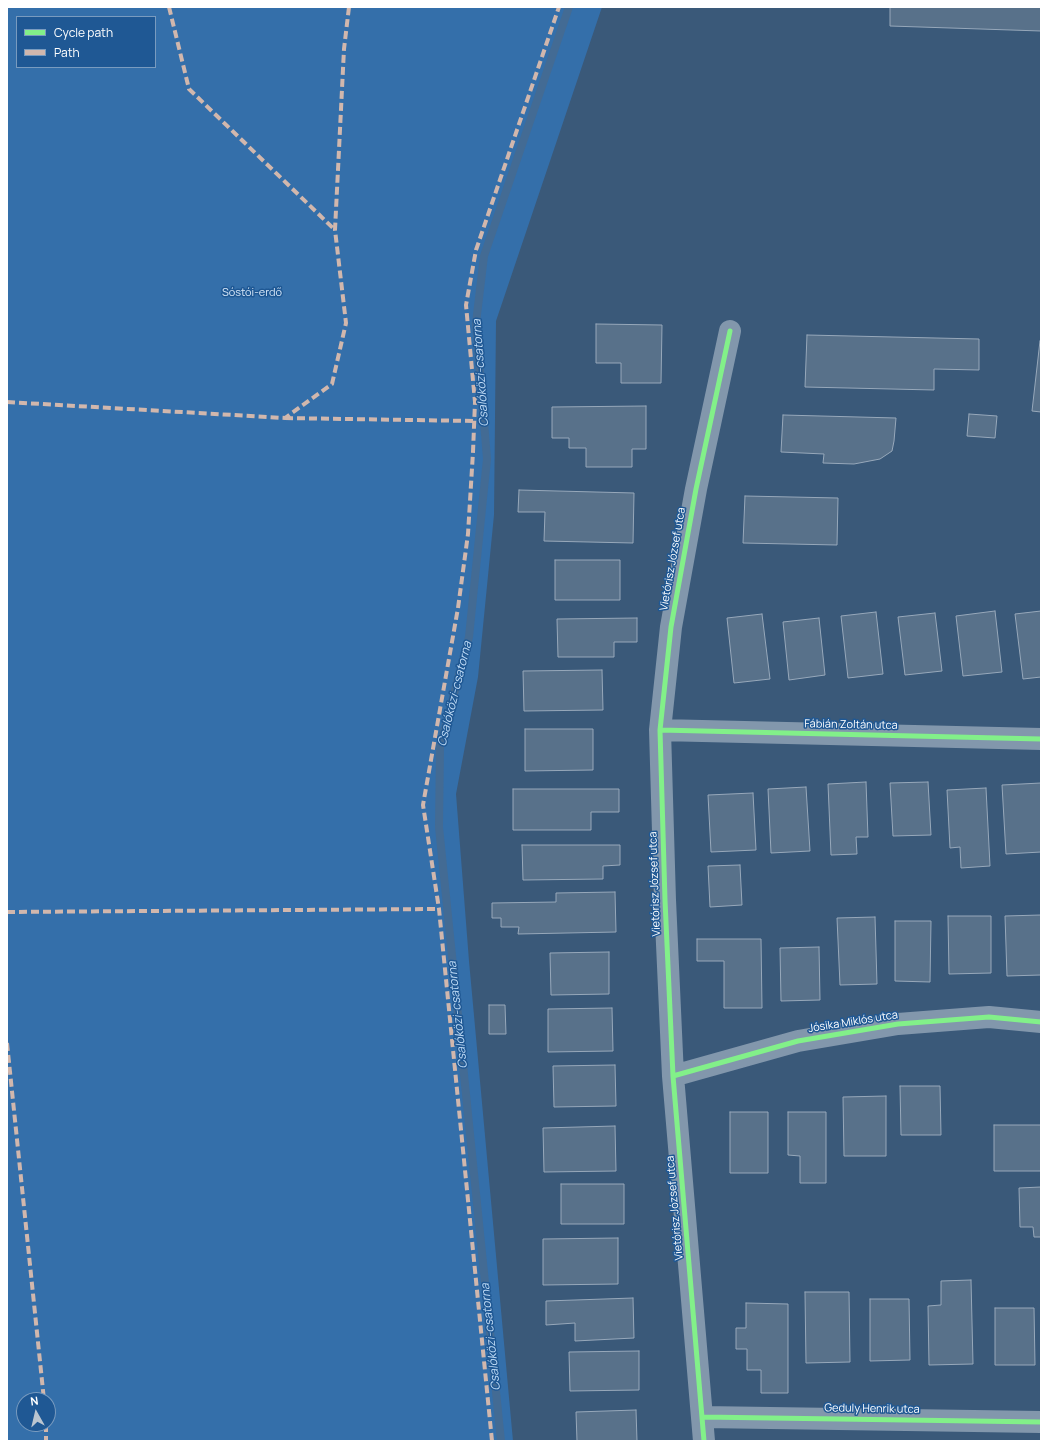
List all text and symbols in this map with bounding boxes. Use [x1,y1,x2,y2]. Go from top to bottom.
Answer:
legend [16,16,156,68]
text: Cycle path [54,24,113,41]
text: Path [54,44,80,61]
park label: Sóstói-erdő [222,286,282,300]
water label: Csalóközi-csatorna [470,319,492,427]
street label: Vietórisz József utca [657,506,689,612]
water label: Csalóközi-csatorna [435,640,475,748]
street label: Fábián Zoltán utca [804,718,898,732]
street label: Vietórisz József utca [647,831,663,937]
water label: Csalóközi-csatorna [445,961,471,1069]
street label: Jósika Miklós utca [807,1008,899,1036]
street label: Vietórisz József utca [664,1155,686,1261]
water label: Csalóközi-csatorna [478,1283,504,1391]
north arrow [16,1392,56,1432]
text: N [29,1393,39,1409]
street label: Geduly Henrik utca [824,1402,920,1416]

